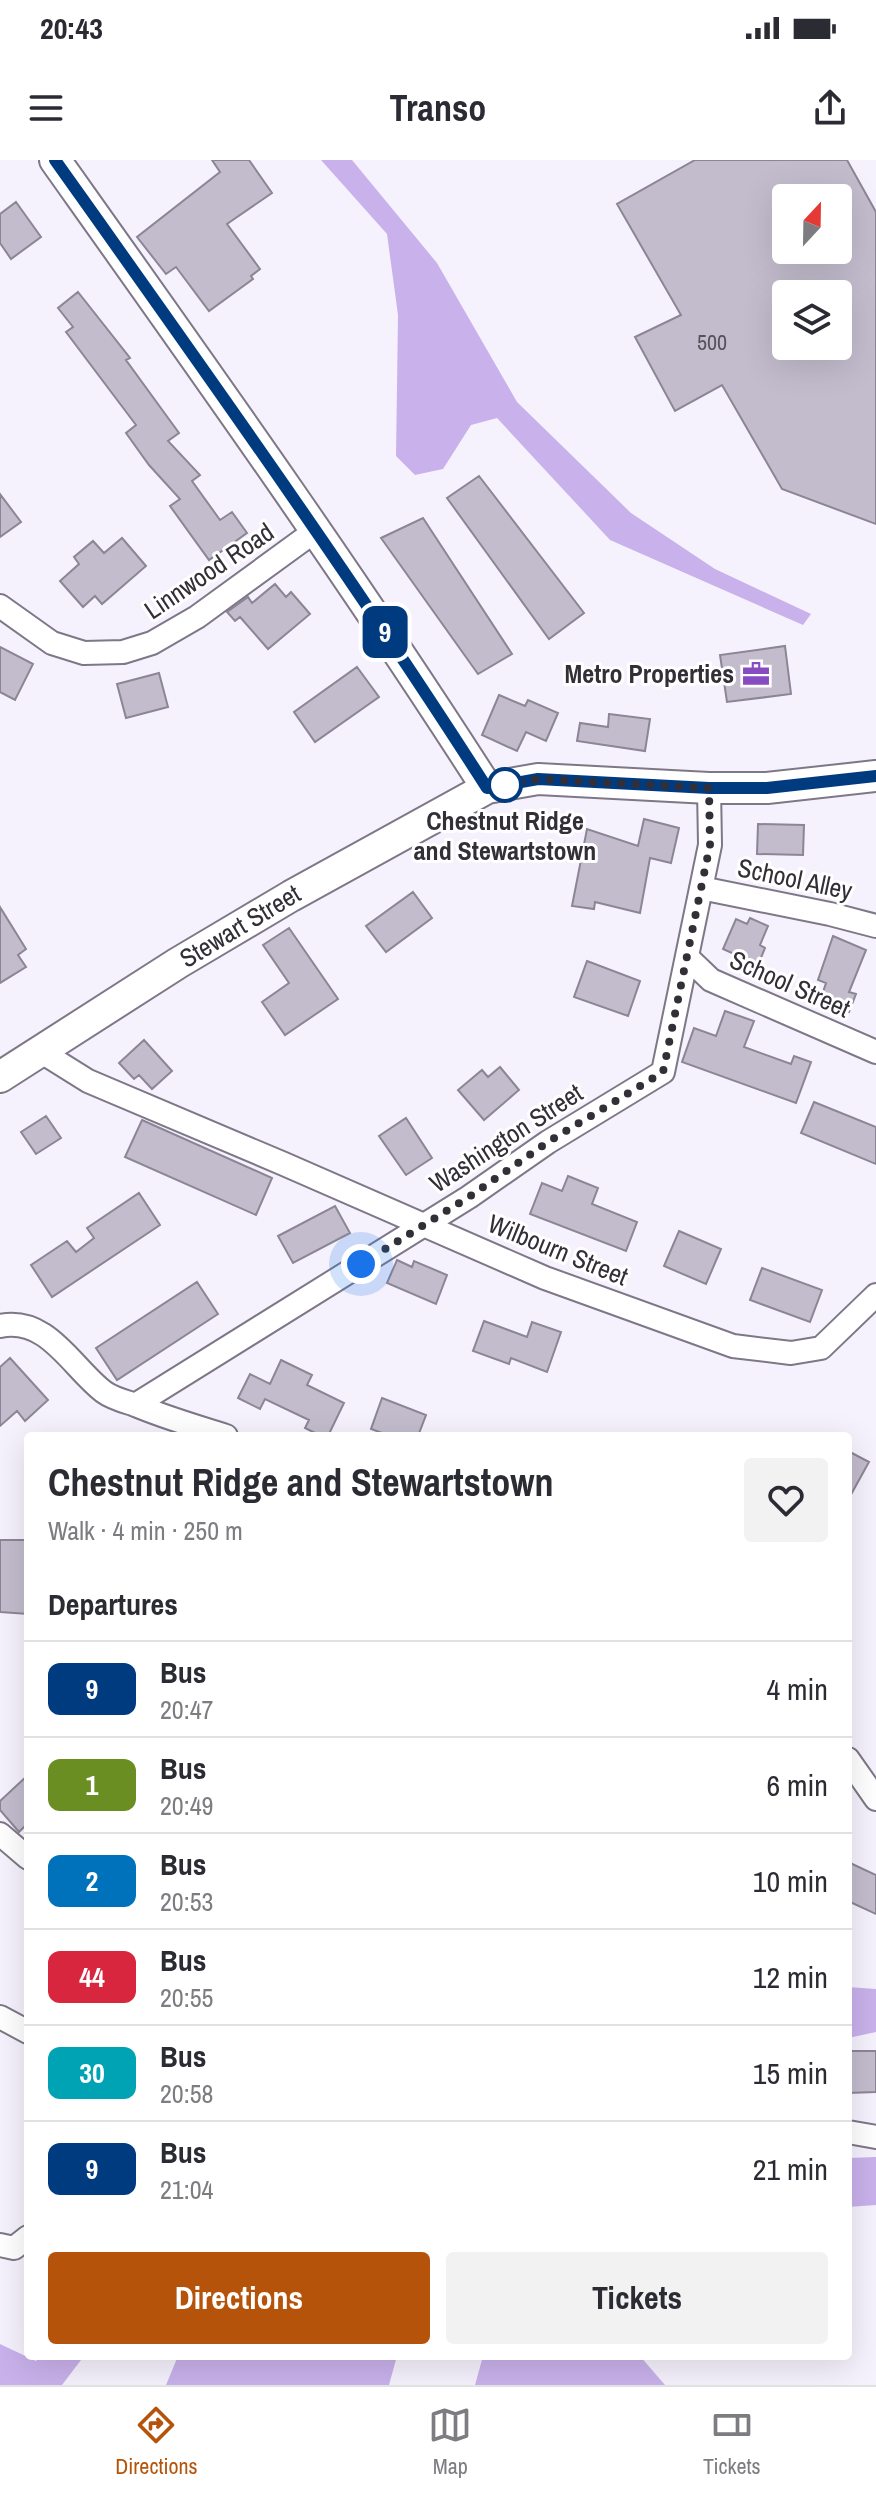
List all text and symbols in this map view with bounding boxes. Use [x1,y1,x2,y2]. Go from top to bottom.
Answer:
text: 20:43 [40,8,103,48]
text: Transo [390,84,486,132]
icon: menu [24,86,68,130]
icon: share [808,86,852,130]
north arrow [772,184,852,264]
map controls [772,184,852,360]
button: layers [772,280,852,360]
house number: 500 [697,327,727,357]
street label: Linnwood Road [137,514,280,627]
line badge: 9 [359,606,411,658]
text: 9 [379,613,391,651]
place label: Metro Properties [565,656,734,691]
office icon: Metro Properties [741,659,771,689]
marker: Chestnut Ridge and Stewartstown [488,768,522,802]
place label: Chestnut Ridge and Stewartstown [414,803,596,868]
street label: School Alley [735,849,856,908]
street label: Stewart Street [173,876,307,975]
street label: School Street [725,942,856,1026]
street label: Washington Street [422,1075,589,1200]
street label: Wilbourn Street [483,1206,633,1294]
your location [341,1244,381,1284]
text: Chestnut Ridge and Stewartstown [48,1457,554,1508]
button: heart [744,1458,828,1542]
text: Walk · 4 min · 250 m [48,1513,243,1548]
text: Departures [48,1584,178,1624]
text: Bus [160,1652,206,1692]
text: 4 min [766,1669,828,1709]
text: 9 [86,1670,98,1708]
text: 20:47 [160,1692,213,1727]
text: Bus [160,1748,206,1788]
text: 6 min [766,1765,828,1805]
text: 1 [86,1766,98,1804]
text: 20:49 [160,1788,213,1823]
text: Bus [160,1844,206,1884]
text: 10 min [753,1861,828,1901]
text: 2 [86,1862,98,1900]
text: 20:53 [160,1884,213,1919]
text: Bus [160,1940,206,1980]
text: 12 min [753,1957,828,1997]
text: 44 [79,1958,105,1996]
text: 20:55 [160,1980,213,2015]
text: Bus [160,2036,206,2076]
text: 15 min [753,2053,828,2093]
text: 30 [79,2054,105,2092]
text: 20:58 [160,2076,213,2111]
text: Bus [160,2132,206,2172]
text: 21 min [753,2149,828,2189]
text: 9 [86,2150,98,2188]
text: 21:04 [160,2172,213,2207]
button: Directions [48,2252,430,2344]
button: Tickets [446,2252,828,2344]
tab: Directions [115,2403,198,2481]
tab: Map [428,2403,472,2481]
tab: Tickets [703,2403,761,2481]

